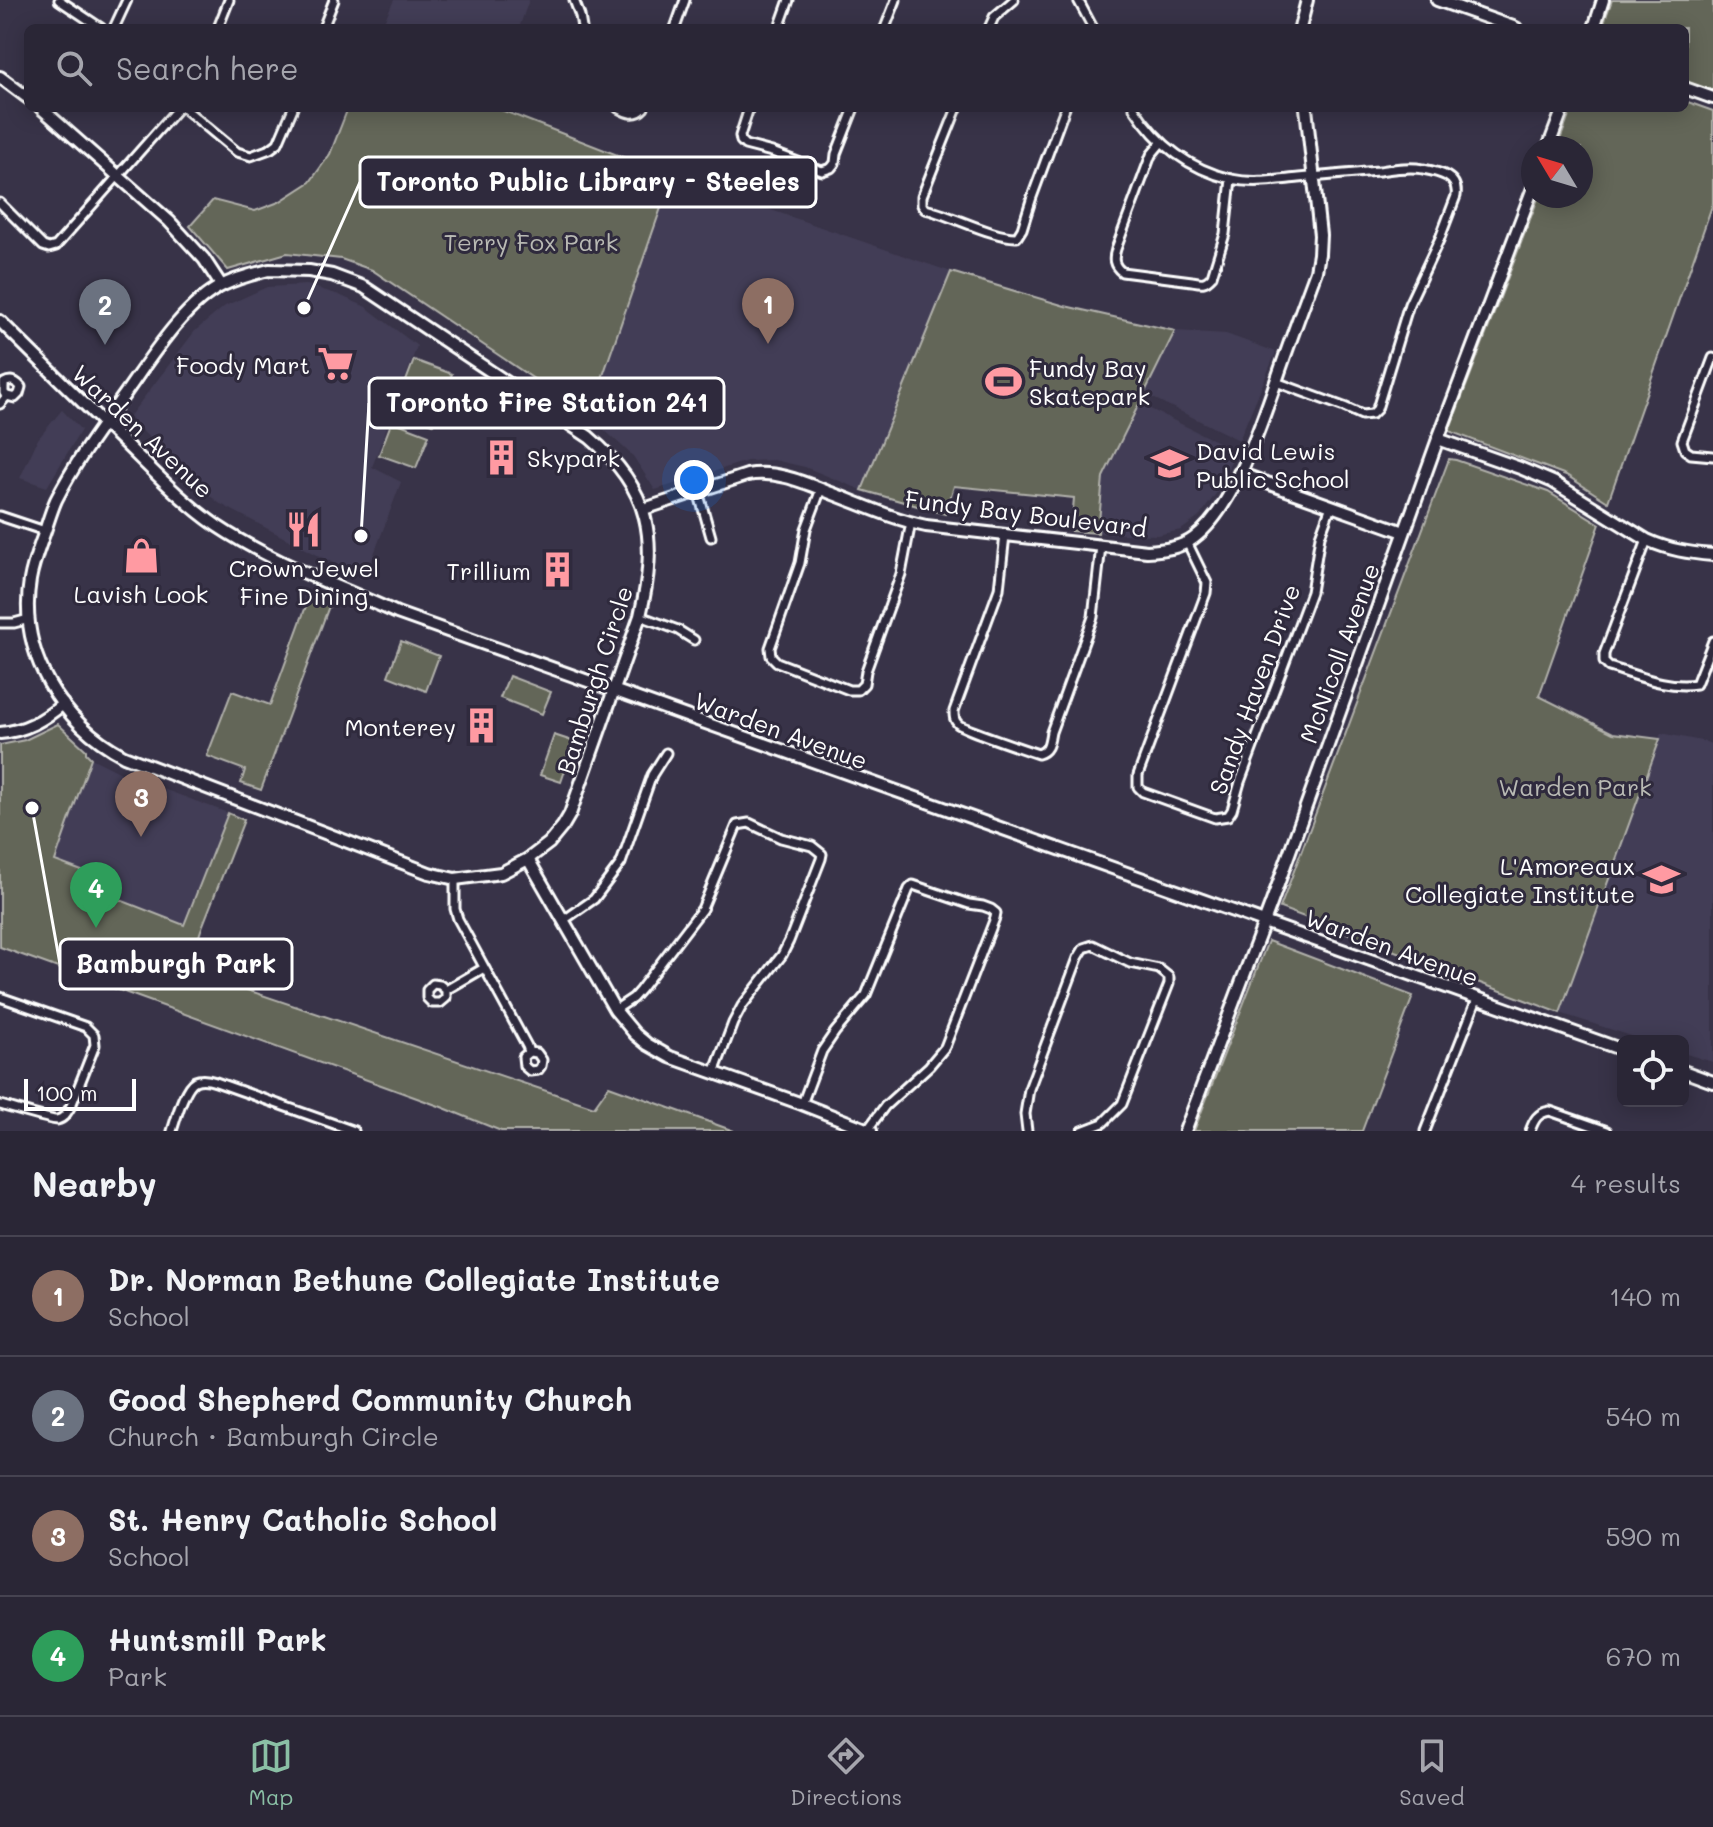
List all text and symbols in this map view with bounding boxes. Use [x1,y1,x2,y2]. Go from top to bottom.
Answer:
search box [24,24,1689,112]
icon: search [52,46,96,90]
text: Search here [116,48,299,88]
north arrow [1521,136,1593,208]
callout: Toronto Public Library - Steeles [360,157,816,207]
text: Toronto Public Library - Steeles [376,164,800,198]
park label: Terry Fox Park [444,226,618,257]
pin: 1 [742,278,794,344]
pin: 2 [79,279,131,345]
supermarket icon: Foody Mart [317,345,355,383]
place label: Foody Mart [176,349,310,380]
place label: Fundy Bay Skatepark [1029,352,1150,411]
street label: Warden Avenue [66,358,220,504]
sports icon: Fundy Bay Skatepark [984,362,1022,400]
callout: Toronto Fire Station 241 [369,378,724,428]
text: Toronto Fire Station 241 [386,385,708,419]
place label: David Lewis Public School [1196,435,1350,494]
building icon: Skypark [482,438,520,476]
place label: Skypark [527,442,620,473]
school or university icon: David Lewis Public School [1151,445,1189,483]
your location [674,460,714,500]
street label: Fundy Bay Boulevard [903,483,1149,543]
restaurant icon: Crown Jewel Fine Dining [285,511,323,549]
shop icon: Lavish Look [122,537,160,575]
building icon: Trillium [538,551,576,589]
place label: Crown Jewel Fine Dining [229,552,379,611]
place label: Trillium [447,555,531,586]
street label: McNicoll Avenue [1292,559,1386,747]
place label: Lavish Look [74,578,208,609]
street label: Sandy Haven Drive [1202,580,1306,798]
street label: Bamburgh Circle [549,582,639,778]
street label: Warden Avenue [690,684,872,776]
building icon: Monterey [463,707,501,745]
place label: Monterey [344,711,456,742]
pin: 3 [115,771,167,837]
park label: Warden Park [1498,771,1652,802]
place label: L'Amoreaux Collegiate Institute [1405,850,1635,909]
school or university icon: L'Amoreaux Collegiate Institute [1642,860,1680,898]
pin: 4 [70,862,122,928]
street label: Warden Avenue [1301,901,1483,993]
callout: Bamburgh Park [60,939,292,989]
text: Bamburgh Park [76,946,276,980]
map controls [1617,1035,1689,1107]
button: locate [1617,1035,1689,1107]
scale bar [24,1075,136,1111]
text: 100 m [36,1078,98,1107]
text: Nearby [32,1161,157,1206]
text: 4 results [1571,1166,1681,1200]
text: Dr. Norman Bethune Collegiate Institute [108,1259,720,1299]
text: 1 [52,1279,64,1313]
text: 140 m [1609,1279,1681,1313]
text: School [108,1299,190,1333]
text: Good Shepherd Community Church [108,1379,632,1419]
text: 2 [51,1399,65,1433]
text: 540 m [1605,1399,1681,1433]
text: Church · Bamburgh Circle [108,1419,439,1453]
text: St. Henry Catholic School [108,1499,497,1539]
text: 3 [50,1519,66,1553]
text: 590 m [1605,1519,1681,1553]
text: School [108,1539,190,1573]
text: Huntsmill Park [108,1619,327,1659]
text: 4 [50,1639,66,1673]
text: 670 m [1606,1639,1681,1673]
text: Park [108,1659,167,1693]
tab: Map [249,1734,293,1811]
tab: Directions [790,1734,902,1811]
tab: Saved [1399,1734,1464,1811]

